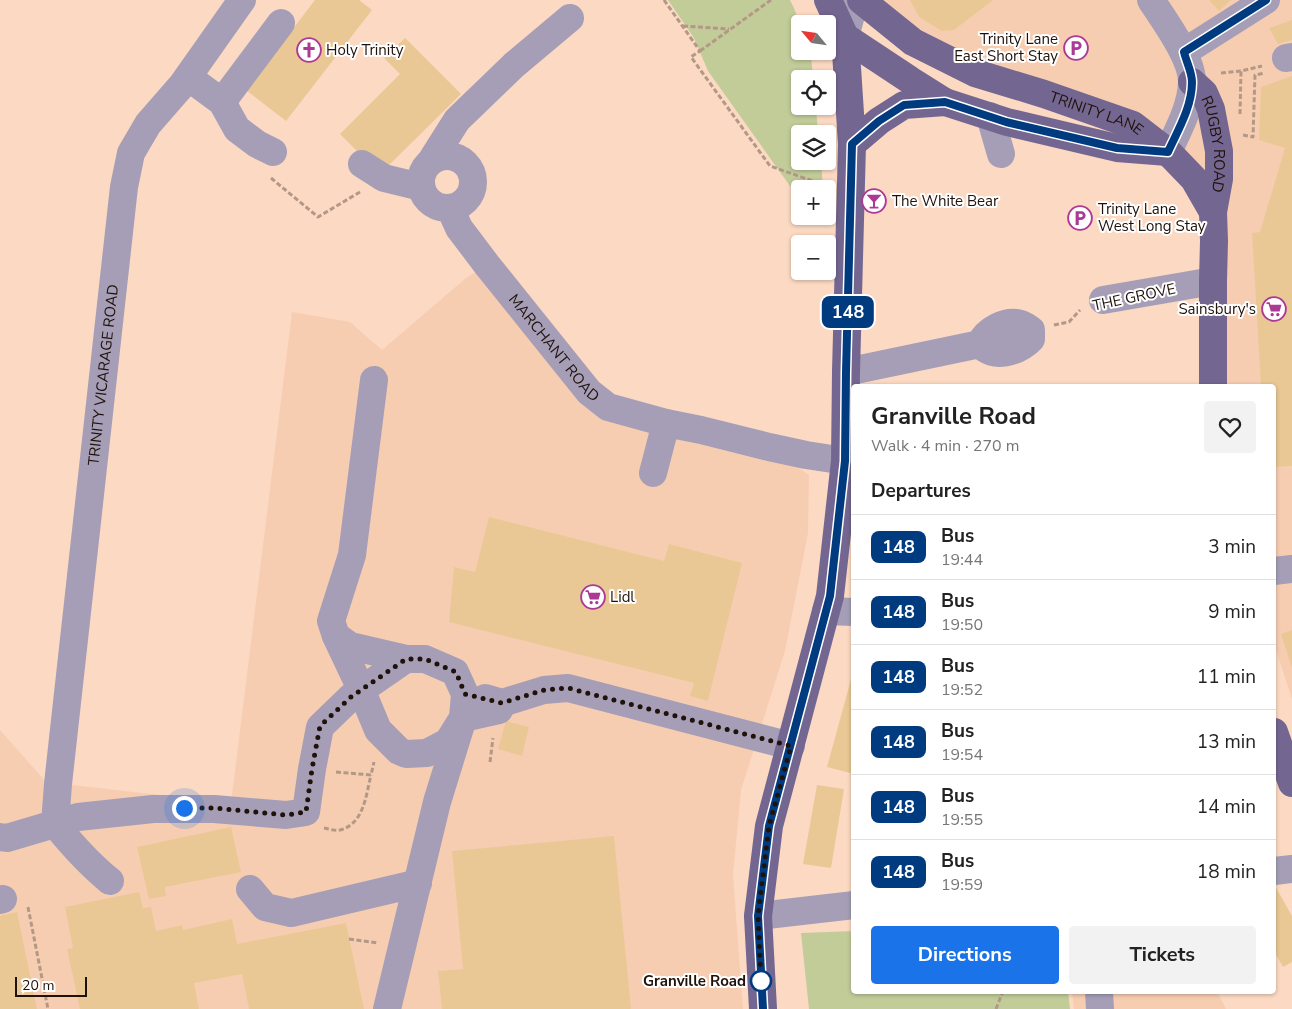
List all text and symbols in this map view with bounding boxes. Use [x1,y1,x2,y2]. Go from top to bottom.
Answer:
north arrow [791,15,836,60]
map controls [791,15,836,280]
place label: Trinity Lane East Short Stay [954,29,1058,66]
parking icon: Trinity Lane East Short Stay [1063,35,1089,61]
church icon: Holy Trinity [296,37,322,63]
place label: Holy Trinity [326,40,404,60]
button: locate [791,70,836,115]
street label: TRINITY LANE [1047,87,1148,139]
street label: RUGBY ROAD [1196,92,1229,194]
button: layers [791,125,836,170]
button: + [791,180,836,225]
bar icon: The White Bear [861,188,887,214]
place label: The White Bear [892,191,999,211]
place label: Trinity Lane West Long Stay [1098,199,1206,236]
parking icon: Trinity Lane West Long Stay [1067,205,1093,231]
button: − [791,235,836,280]
street label: THE GROVE [1091,278,1177,316]
street label: TRINITY VICARAGE ROAD [83,283,123,467]
street label: MARCHANT ROAD [504,290,603,406]
line badge: 148 [819,296,877,328]
supermarket icon: Sainsbury's [1261,296,1287,322]
place label: Sainsbury's [1178,299,1256,319]
text: 148 [832,300,864,324]
text: Granville Road [871,400,1036,432]
button: heart [1204,401,1256,453]
text: Walk · 4 min · 270 m [871,435,1019,457]
text: Departures [871,478,971,504]
text: Bus [941,523,974,549]
text: 3 min [1208,534,1256,560]
text: 148 [882,535,915,559]
text: 19:44 [941,549,983,571]
supermarket icon: Lidl [580,584,606,610]
place label: Lidl [610,587,635,607]
text: Bus [941,588,974,614]
text: 9 min [1208,599,1256,625]
text: 148 [882,600,915,624]
text: 19:50 [941,614,983,636]
text: Bus [941,653,974,679]
text: 11 min [1197,664,1256,690]
text: 148 [882,665,915,689]
text: 19:52 [941,679,983,701]
text: Bus [941,718,974,744]
text: 13 min [1197,729,1256,755]
text: 148 [882,730,915,754]
text: 19:54 [941,744,983,766]
text: Bus [941,783,974,809]
text: 14 min [1197,794,1256,820]
text: 148 [882,795,915,819]
your location [172,796,197,821]
text: 19:55 [941,809,983,831]
text: Bus [941,848,974,874]
text: 18 min [1197,859,1256,885]
text: 148 [882,860,915,884]
text: 19:59 [941,874,983,896]
button: Directions [871,926,1059,984]
button: Tickets [1069,926,1256,984]
marker: Granville Road [750,970,772,992]
place label: Granville Road [643,971,746,991]
scale bar [15,974,88,997]
text: 20 m [22,976,54,995]

